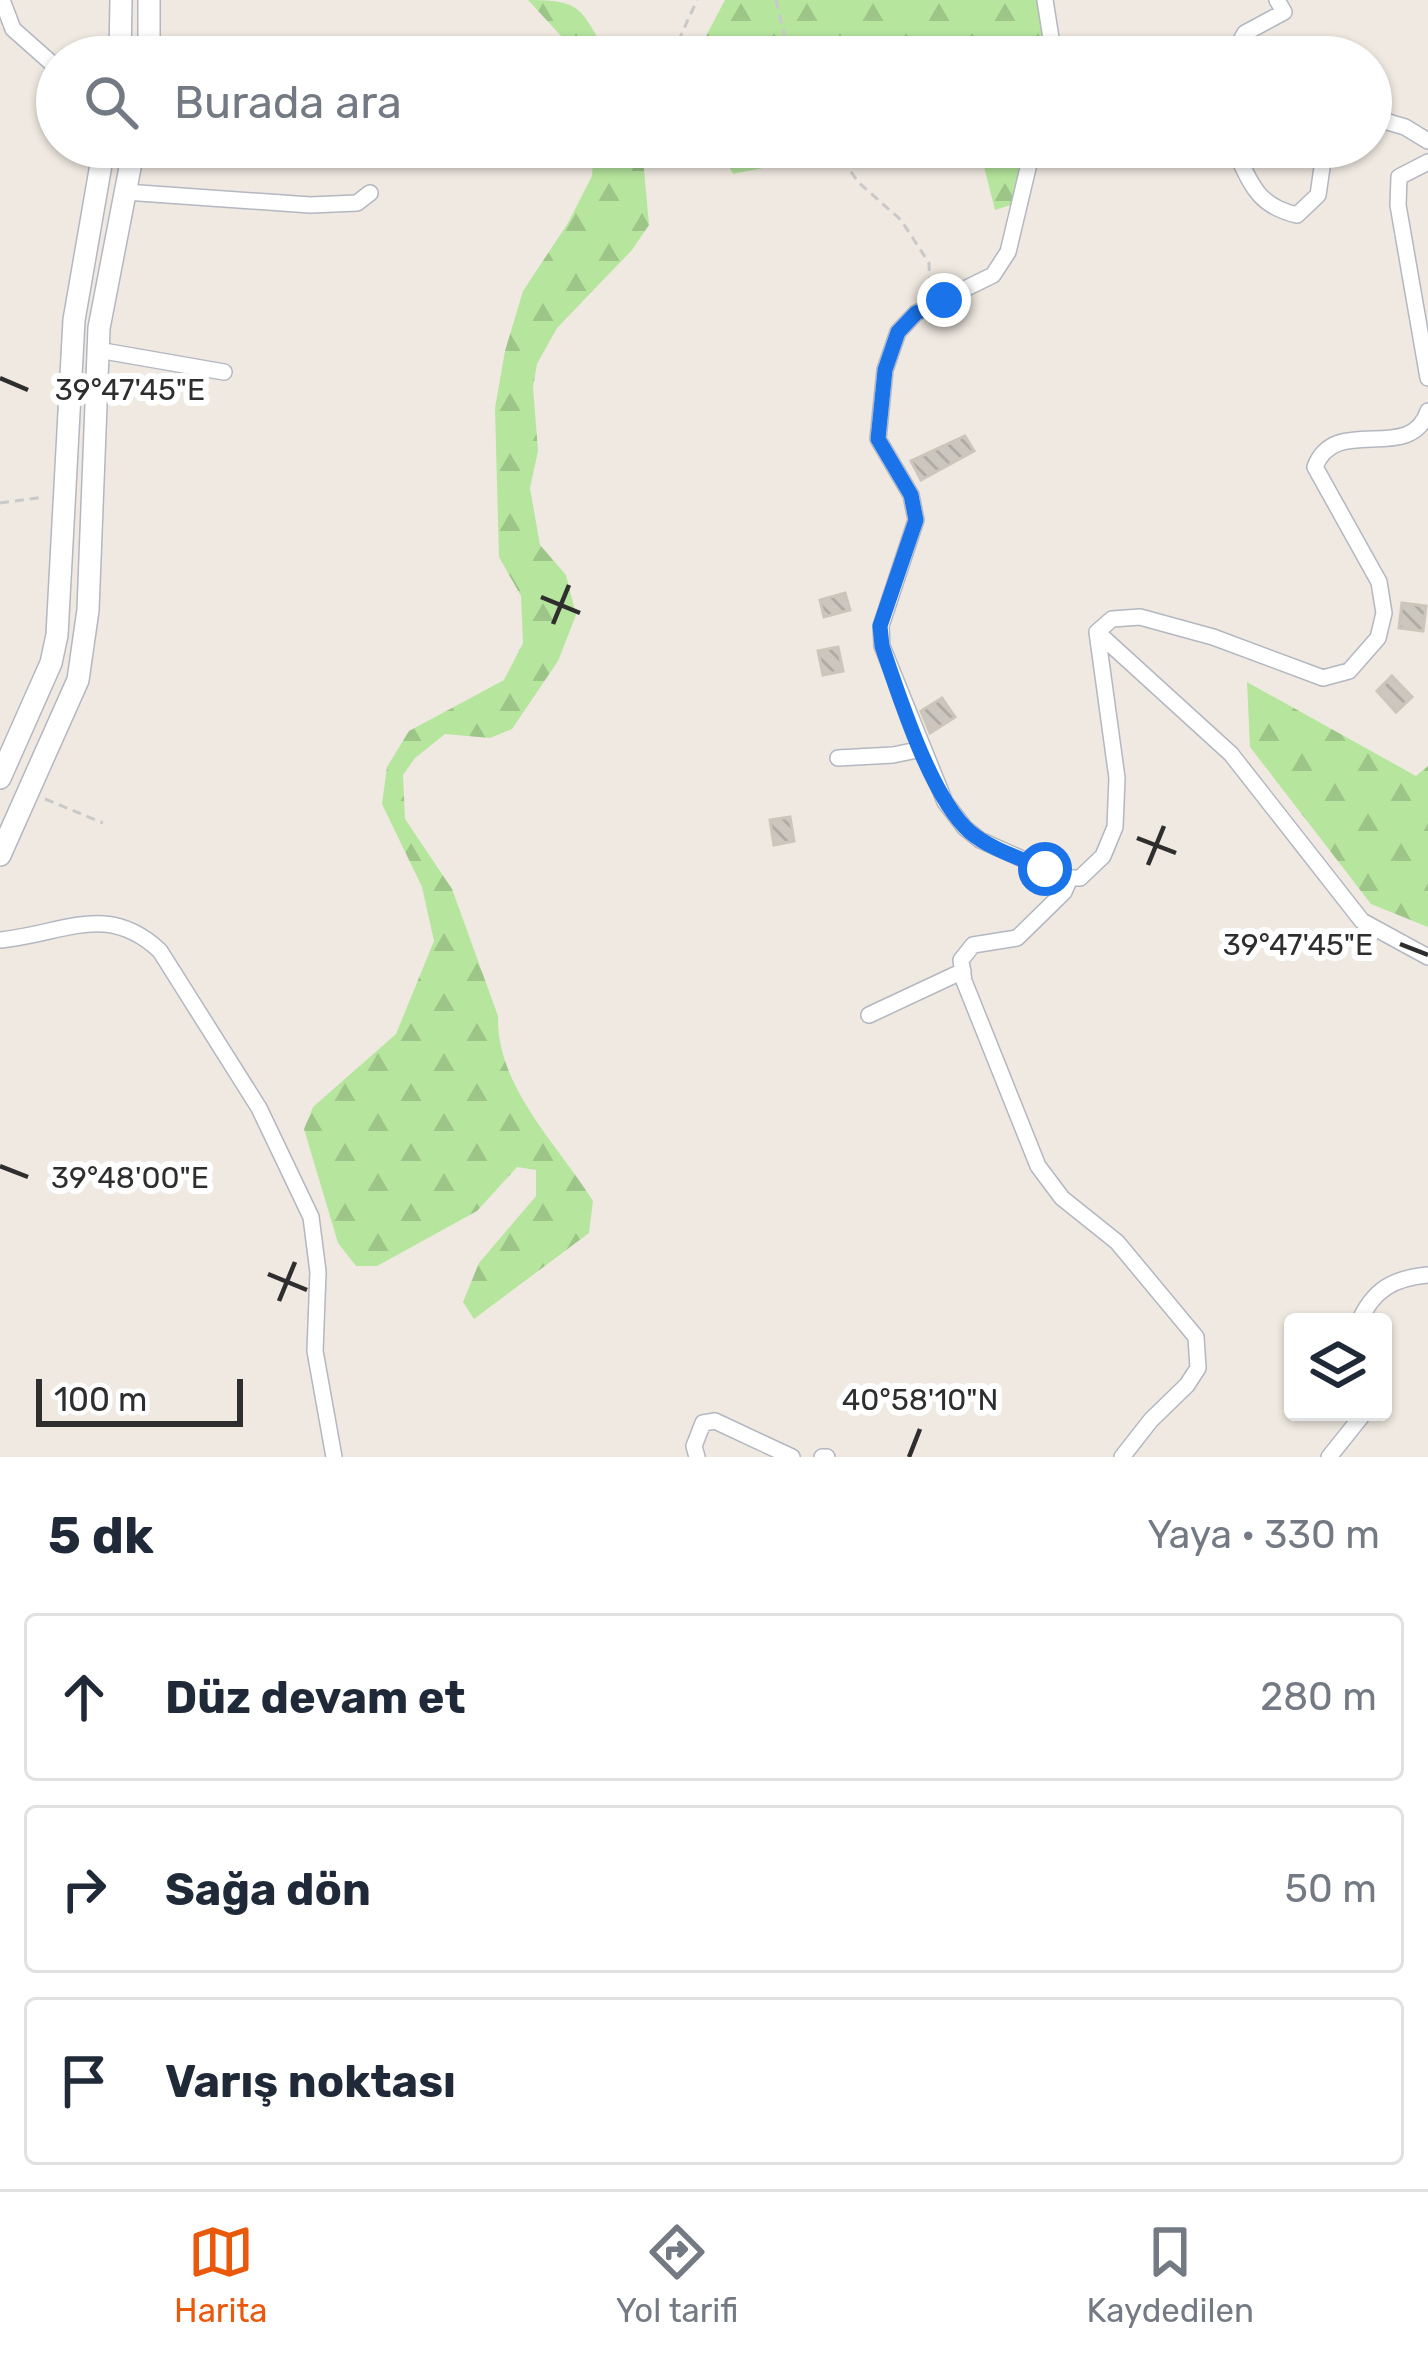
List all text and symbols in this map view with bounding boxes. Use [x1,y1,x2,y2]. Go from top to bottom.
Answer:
search box [36,36,1392,168]
icon: search [78,69,144,135]
text: Burada ara [174,76,402,129]
route end [917,273,971,327]
text: 39°47'45"E [55,372,205,408]
route start [1018,842,1072,896]
text: 39°47'45"E [1223,927,1373,963]
text: 39°48'00"E [51,1160,209,1196]
map controls [1284,1313,1392,1421]
button: layers [1284,1313,1392,1421]
scale bar [36,1373,243,1426]
text: 100 m [54,1380,147,1419]
text: 40°58'10"N [842,1382,998,1418]
text: 5 dk [48,1505,154,1566]
text: Yaya · 330 m [1147,1512,1380,1558]
icon: ahead [51,1664,117,1730]
text: Düz devam et [165,1671,466,1724]
text: 280 m [1260,1674,1377,1720]
icon: right [51,1856,117,1922]
text: Sağa dön [165,1863,371,1916]
text: 50 m [1285,1866,1377,1912]
icon: arrive [51,2048,117,2114]
text: Varış noktası [165,2055,456,2108]
tab: Harita [174,2219,268,2330]
tab: Yol tarifi [616,2219,738,2330]
tab: Kaydedilen [1087,2219,1254,2330]

